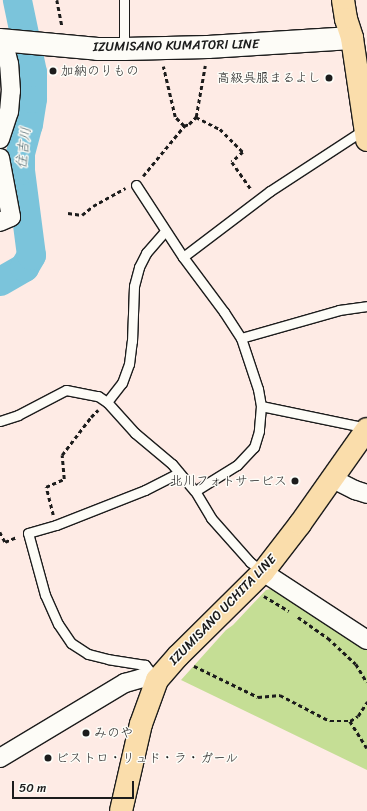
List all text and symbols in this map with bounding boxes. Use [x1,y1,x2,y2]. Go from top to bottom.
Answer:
street label: IZUMISANO KUMATORI LINE [92,37,260,55]
place label: 加納のりもの [61,63,139,79]
marker: 加納のりもの [48,66,58,76]
place label: 高級呉服まるよし [217,70,321,86]
marker: 高級呉服まるよし [324,73,334,83]
water label: 住吉川 [13,126,35,170]
place label: 北川フォトサービス [170,473,287,489]
marker: 北川フォトサービス [290,476,300,486]
street label: IZUMISANO UCHITA LINE [166,552,280,668]
place label: みのや [94,725,133,741]
marker: みのや [81,728,91,738]
place label: ビストロ・リュド・ラ・ガール [56,750,238,766]
marker: ビストロ・リュド・ラ・ガール [43,753,53,763]
scale bar [14,773,136,799]
text: 50 m [19,777,46,799]

